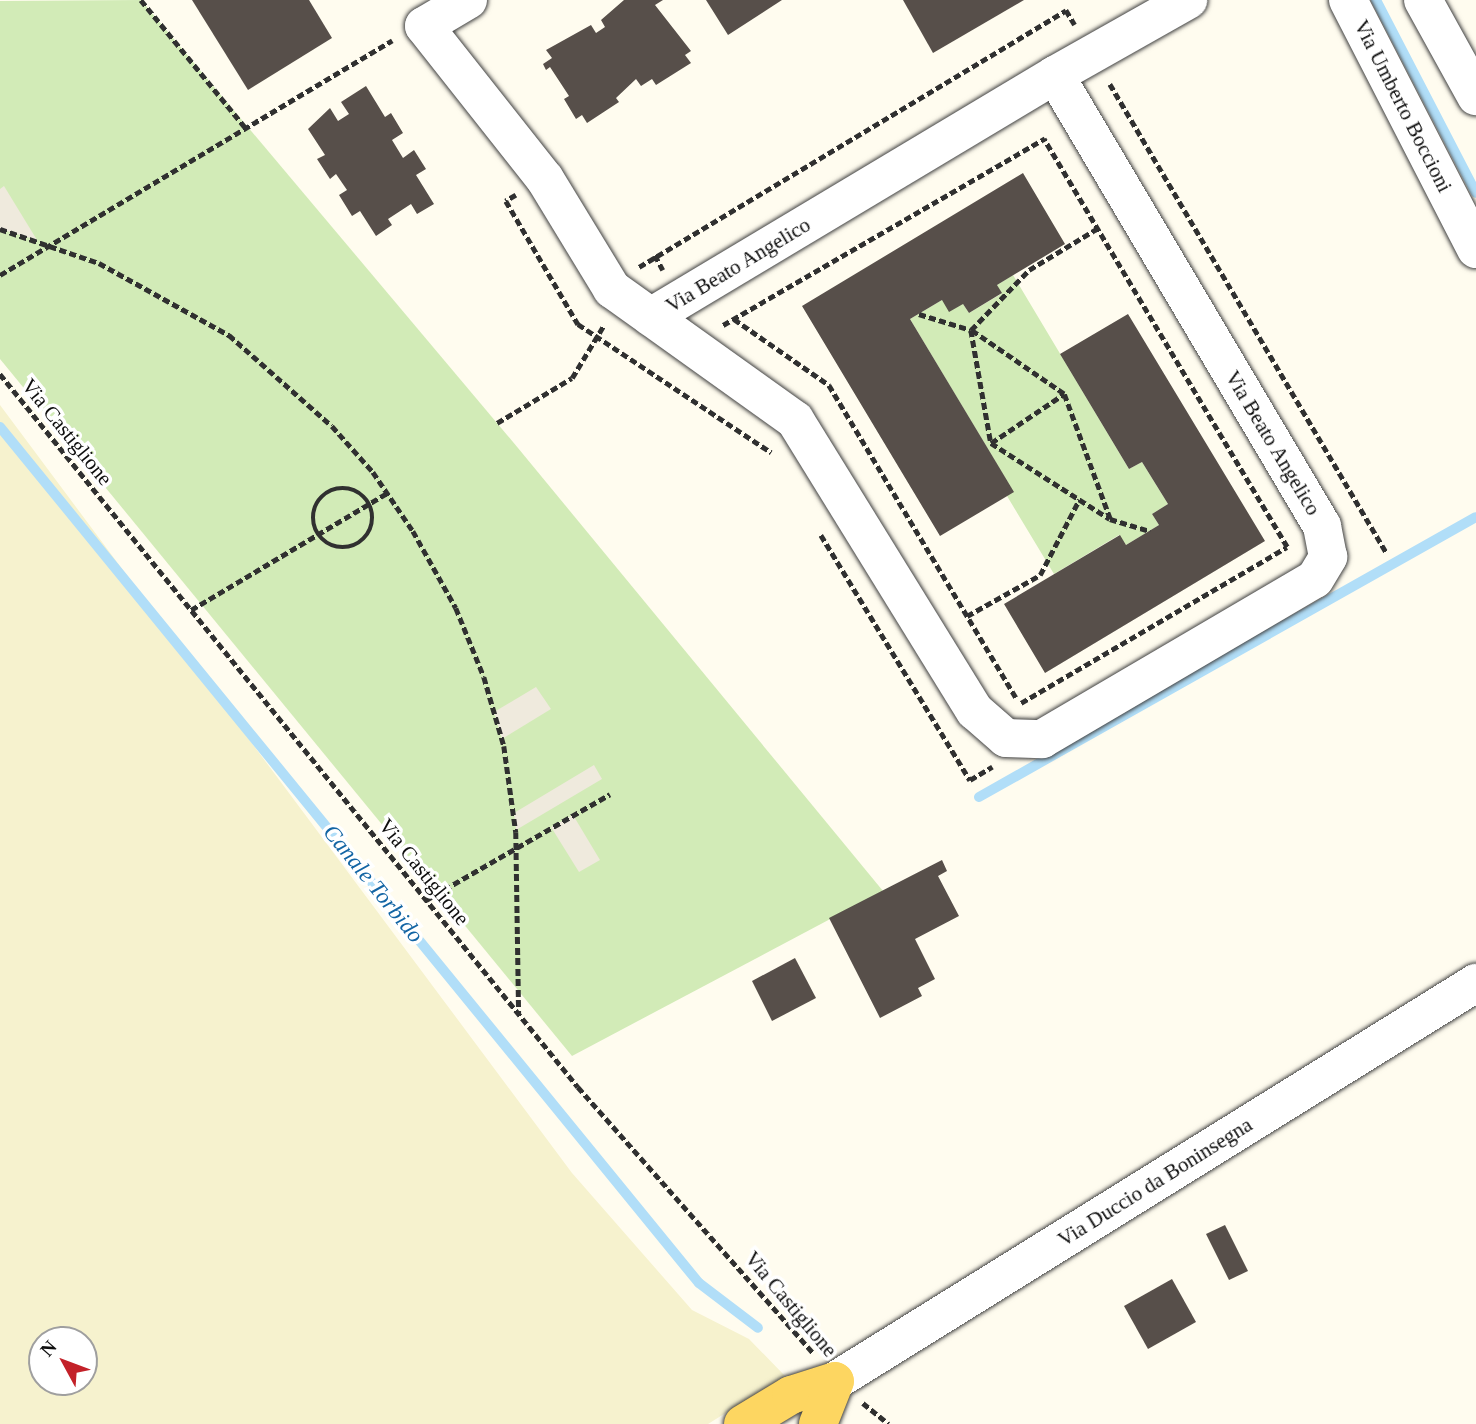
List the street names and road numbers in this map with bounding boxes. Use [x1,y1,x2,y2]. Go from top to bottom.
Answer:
street label: Via Umberto Boccioni [1349,16,1457,196]
street label: Via Beato Angelico [661,212,815,318]
street label: Via Beato Angelico [1220,366,1326,520]
street label: Via Castiglione [16,374,118,490]
street label: Via Castiglione [373,814,475,930]
street label: Via Duccio da Boninsegna [1053,1112,1257,1252]
street label: Via Castiglione [740,1246,842,1362]

